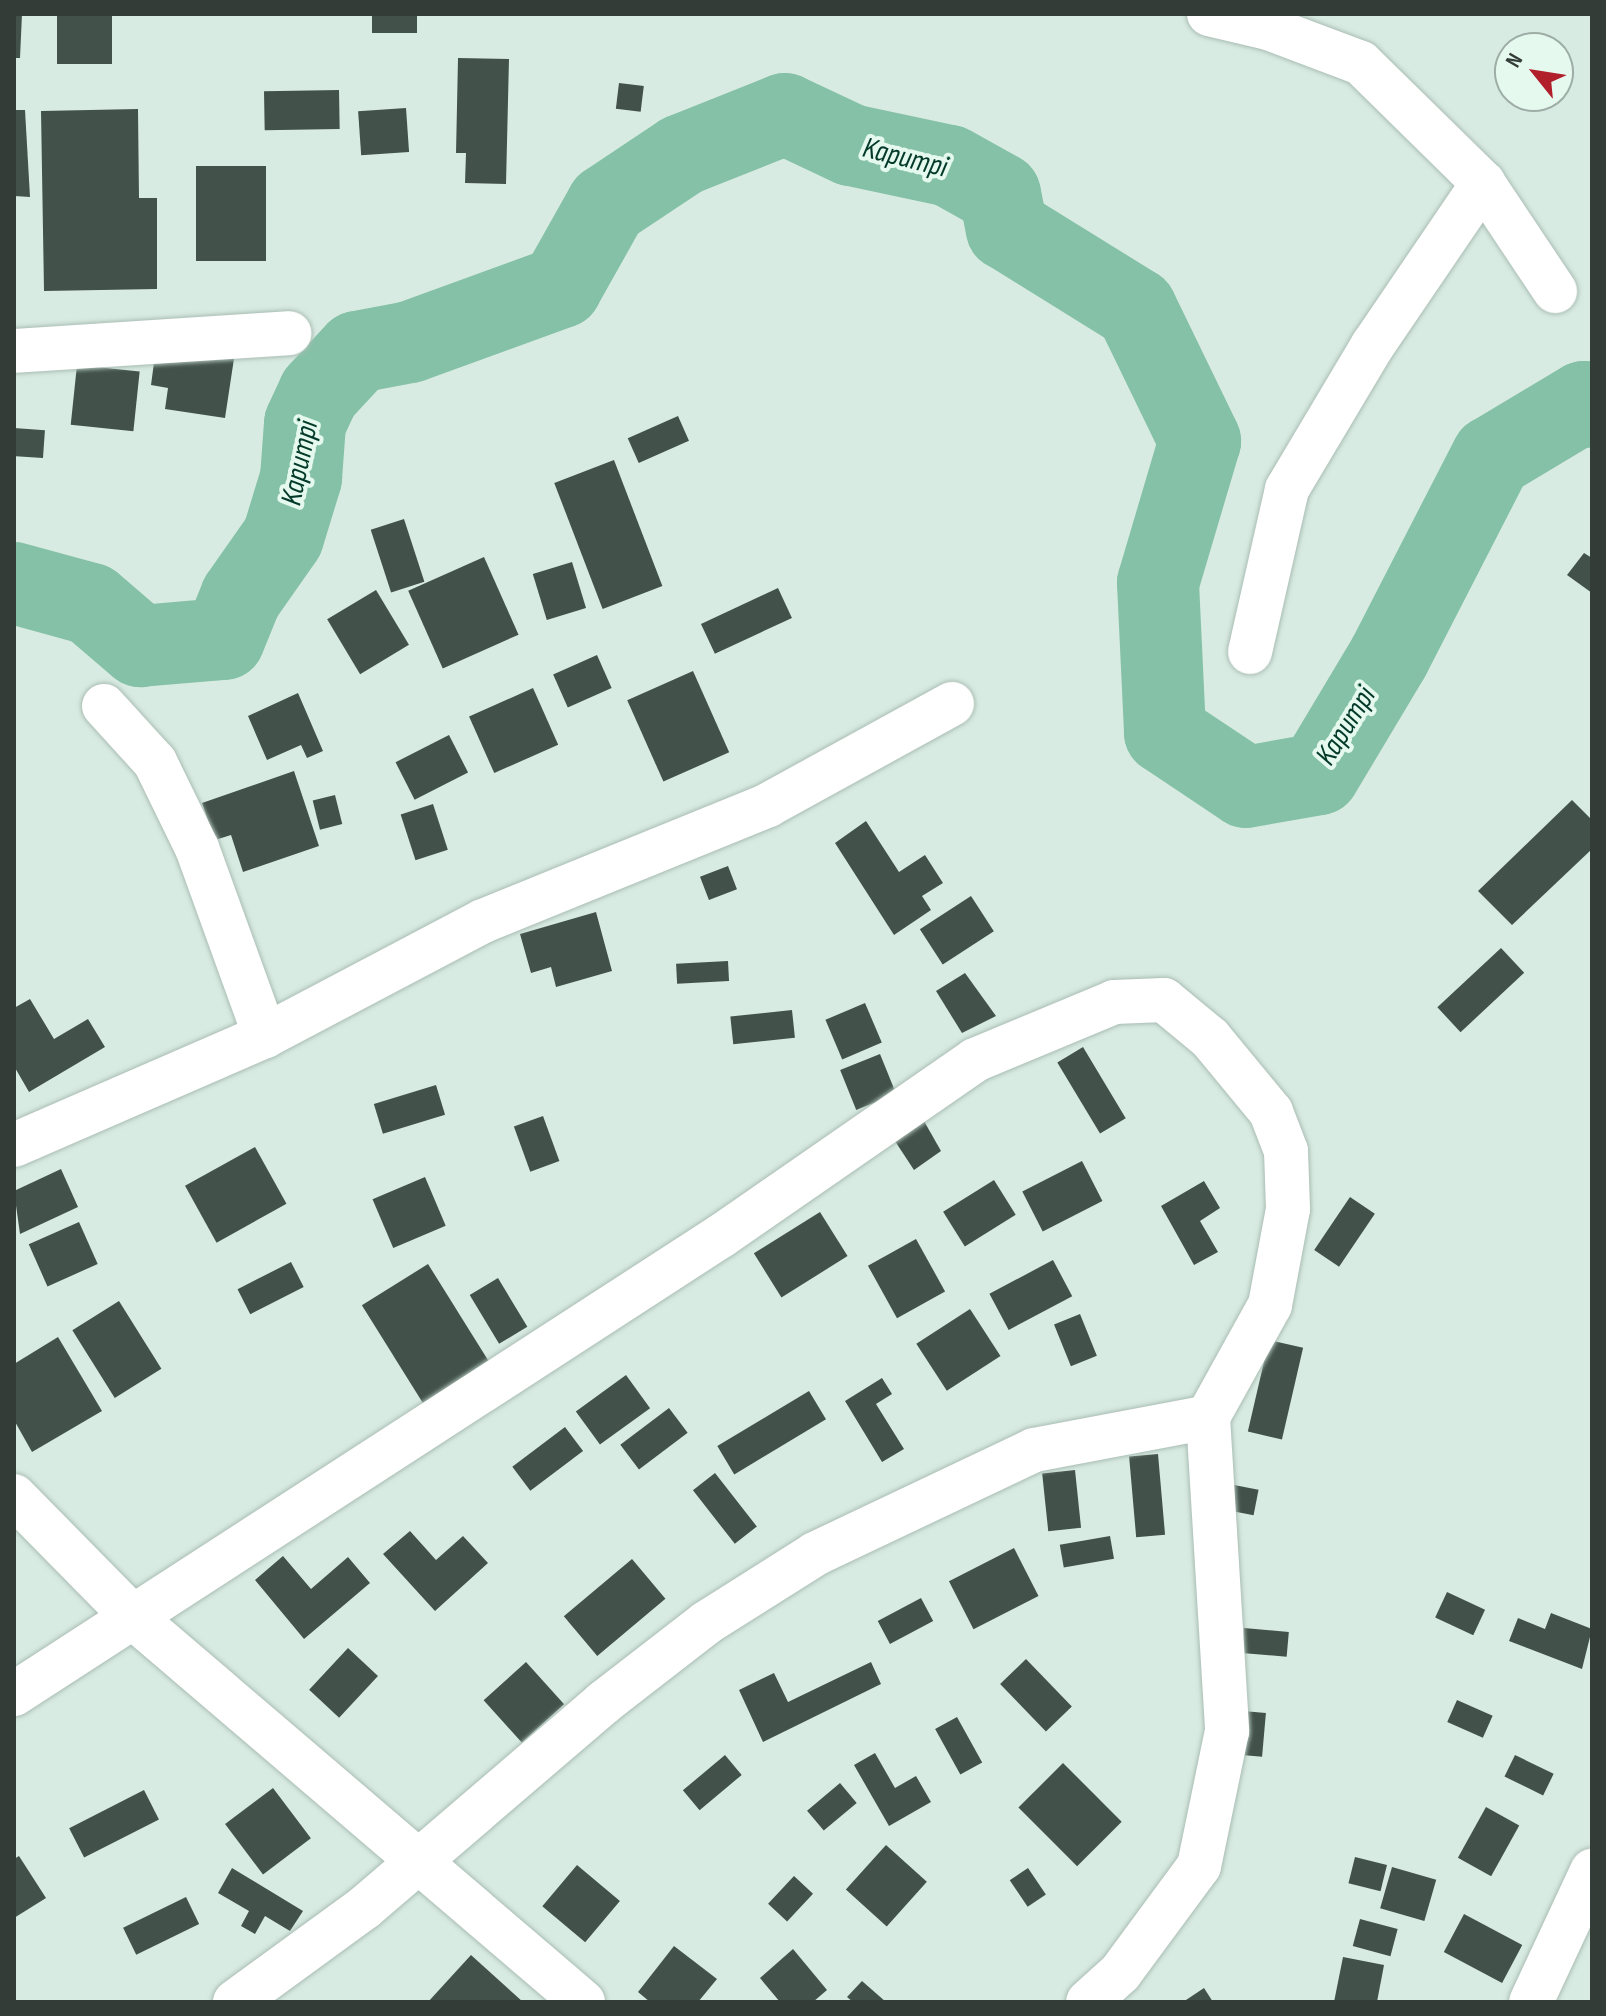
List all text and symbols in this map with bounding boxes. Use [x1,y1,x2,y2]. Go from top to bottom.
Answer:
north arrow [1494,32,1574,112]
text: N [1500,49,1529,73]
water label: Kapumpi [859,130,951,186]
water label: Kapumpi [273,417,327,509]
water label: Kapumpi [1308,680,1384,772]

